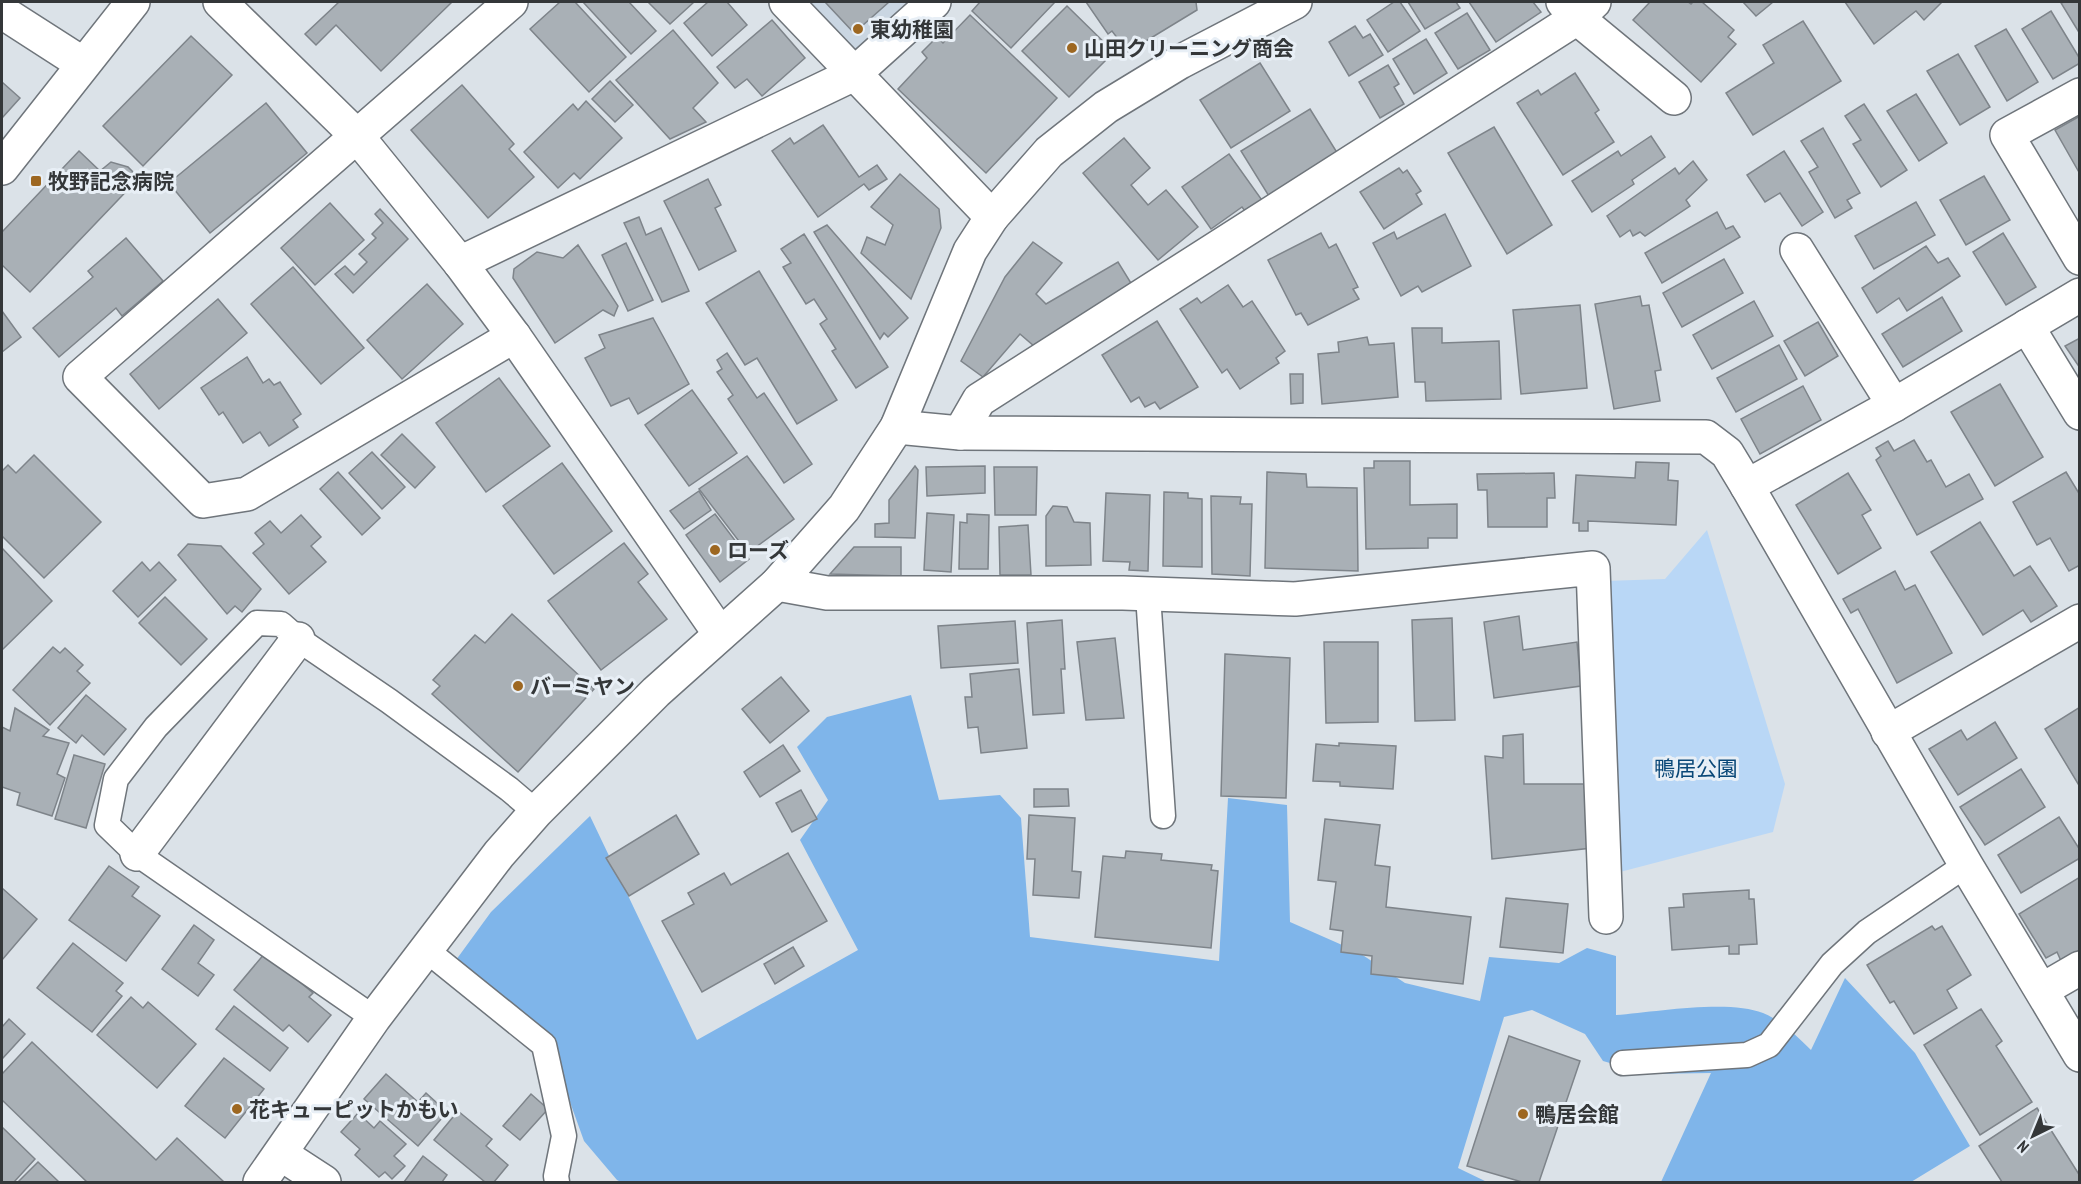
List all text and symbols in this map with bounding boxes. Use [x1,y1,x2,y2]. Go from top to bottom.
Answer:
place label: 東幼稚園 [870,16,954,43]
marker: 東幼稚園 [851,22,865,36]
place label: 山田クリーニング商会 [1084,35,1294,62]
marker: 山田クリーニング商会 [1065,41,1079,55]
place label: 牧野記念病院 [48,168,174,195]
marker: 牧野記念病院 [29,174,43,188]
place label: ローズ [727,537,789,564]
marker: ローズ [708,543,722,557]
place label: バーミヤン [530,673,635,700]
marker: バーミヤン [511,679,525,693]
park label: 鴨居公園 [1654,755,1738,782]
place label: 花キューピットかもい [249,1096,459,1123]
place label: 鴨居会館 [1535,1101,1619,1128]
marker: 花キューピットかもい [230,1102,244,1116]
north arrow [2003,1106,2063,1166]
marker: 鴨居会館 [1516,1107,1530,1121]
text: N [2013,1137,2033,1157]

